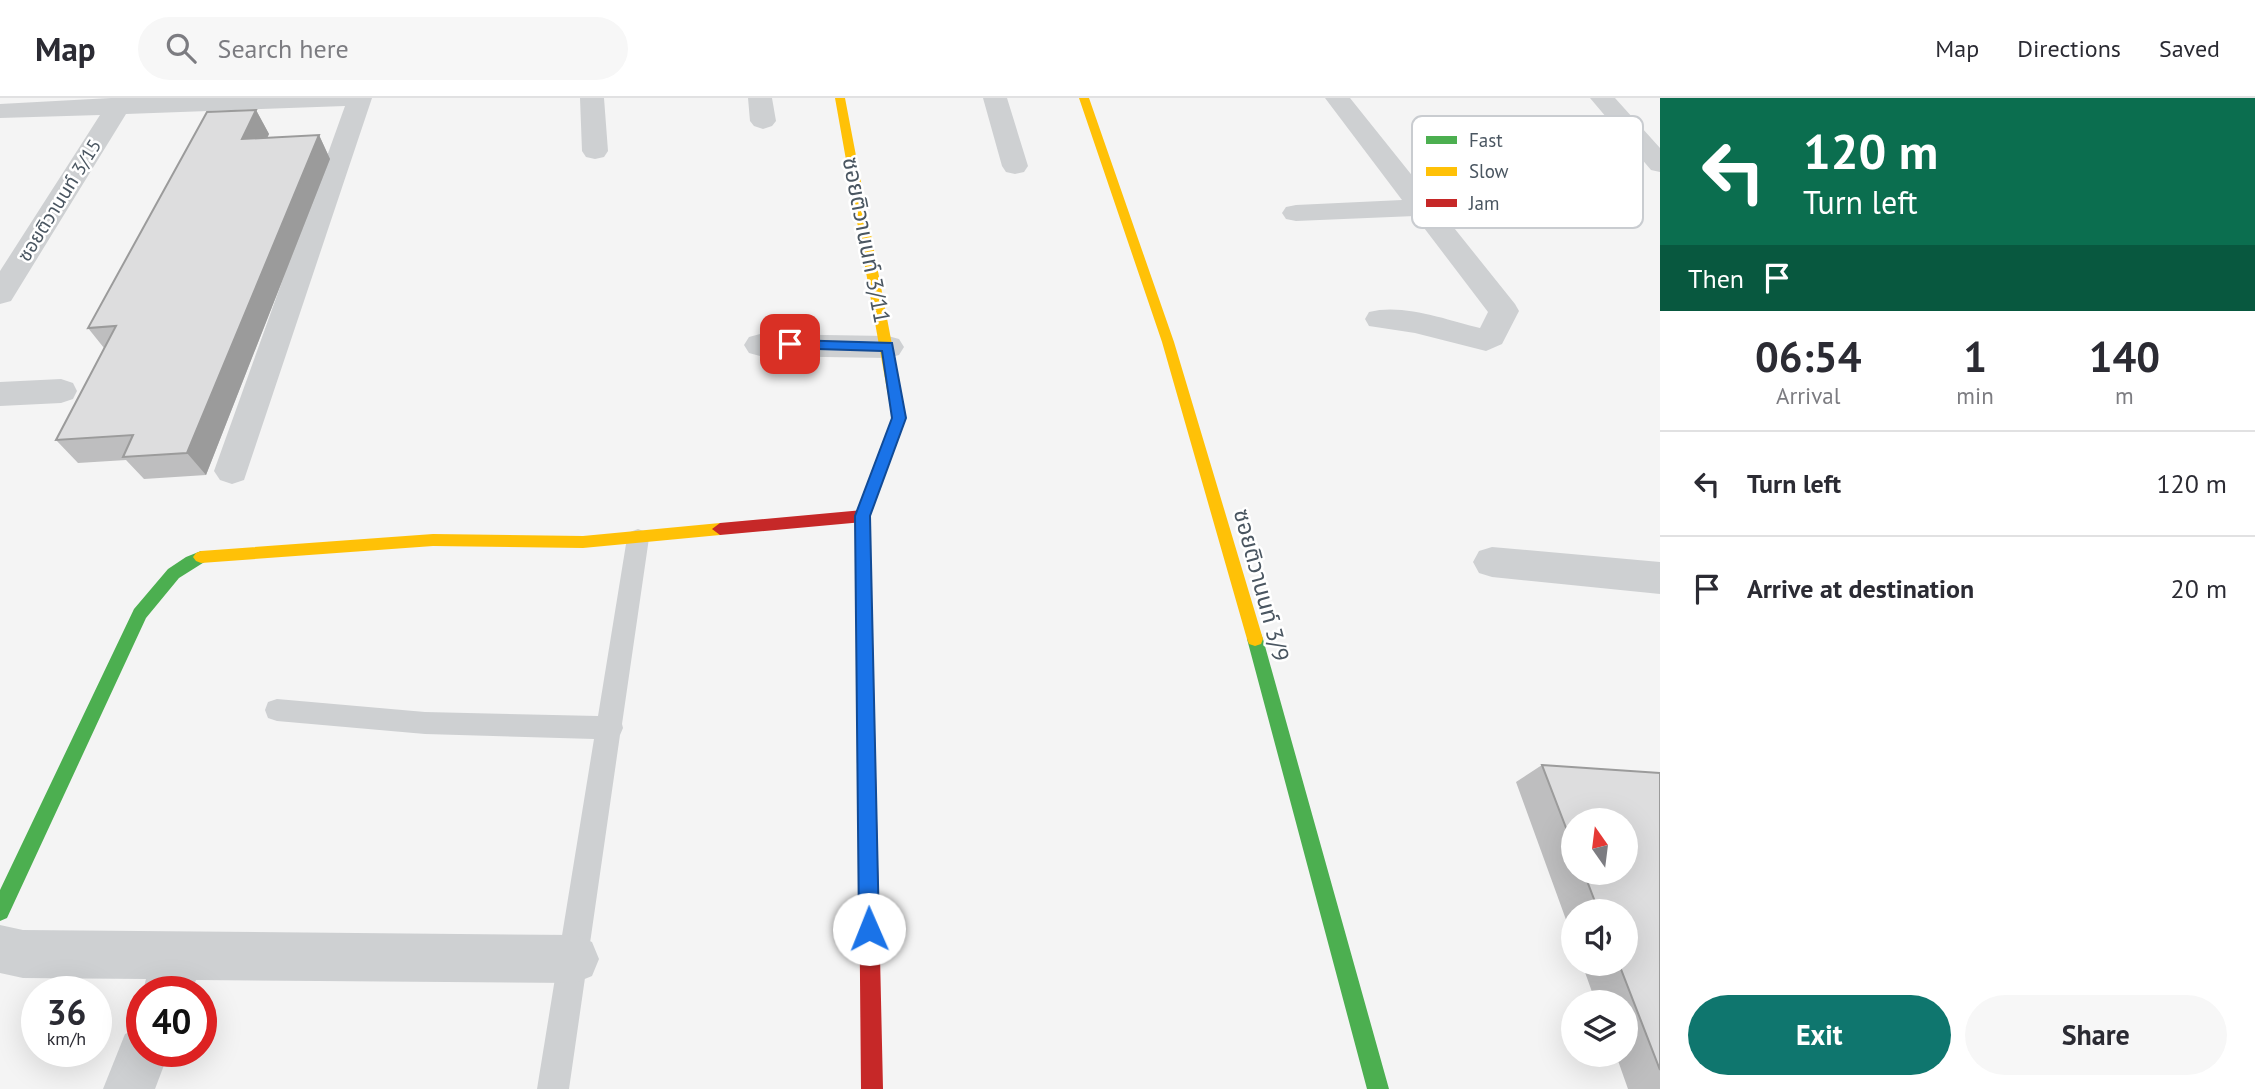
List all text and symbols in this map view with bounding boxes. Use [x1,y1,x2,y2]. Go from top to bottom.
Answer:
search box [138,17,628,80]
text: Map [35,27,96,70]
icon: search [162,29,200,67]
text: Search here [218,32,349,65]
text: Map [1935,33,1979,64]
text: Directions [2017,33,2121,64]
text: Saved [2159,33,2220,64]
legend [1412,116,1643,228]
text: 120 m [1803,119,1938,183]
icon: left [1688,126,1779,217]
text: Fast [1469,128,1503,152]
street label: ซอยติวานนท์ 3/15 [12,134,106,266]
street label: ซอยติวานนท์ 3/11 [837,154,897,326]
text: Slow [1469,159,1509,183]
text: Turn left [1803,181,1918,223]
text: Jam [1468,191,1499,215]
icon: arrive [1758,259,1796,297]
text: Then [1688,262,1744,295]
pin [760,314,820,374]
icon: arrive [771,325,809,363]
text: 06:54 [1755,329,1861,384]
text: 1 [1963,329,1987,384]
text: 140 [2089,329,2160,384]
text: Arrival [1776,381,1840,410]
text: min [1956,381,1994,410]
text: m [2115,381,2134,410]
icon: left [1688,465,1726,503]
text: Turn left [1747,467,1841,500]
text: 120 m [2156,467,2227,500]
street label: ซอยติวานนท์ 3/9 [1228,506,1296,664]
icon: arrive [1688,570,1726,608]
text: Arrive at destination [1747,572,1974,605]
text: 20 m [2171,572,2227,605]
north arrow [1561,808,1638,886]
map controls [1561,808,1638,1067]
position arrow [832,892,906,966]
button: sound [1561,899,1638,976]
speed limit sign: 40 [126,976,217,1067]
text: 36 [47,989,86,1035]
button: layers [1561,990,1638,1067]
button: Exit [1688,995,1951,1075]
button: Share [1965,995,2227,1075]
text: km/h [47,1027,86,1050]

